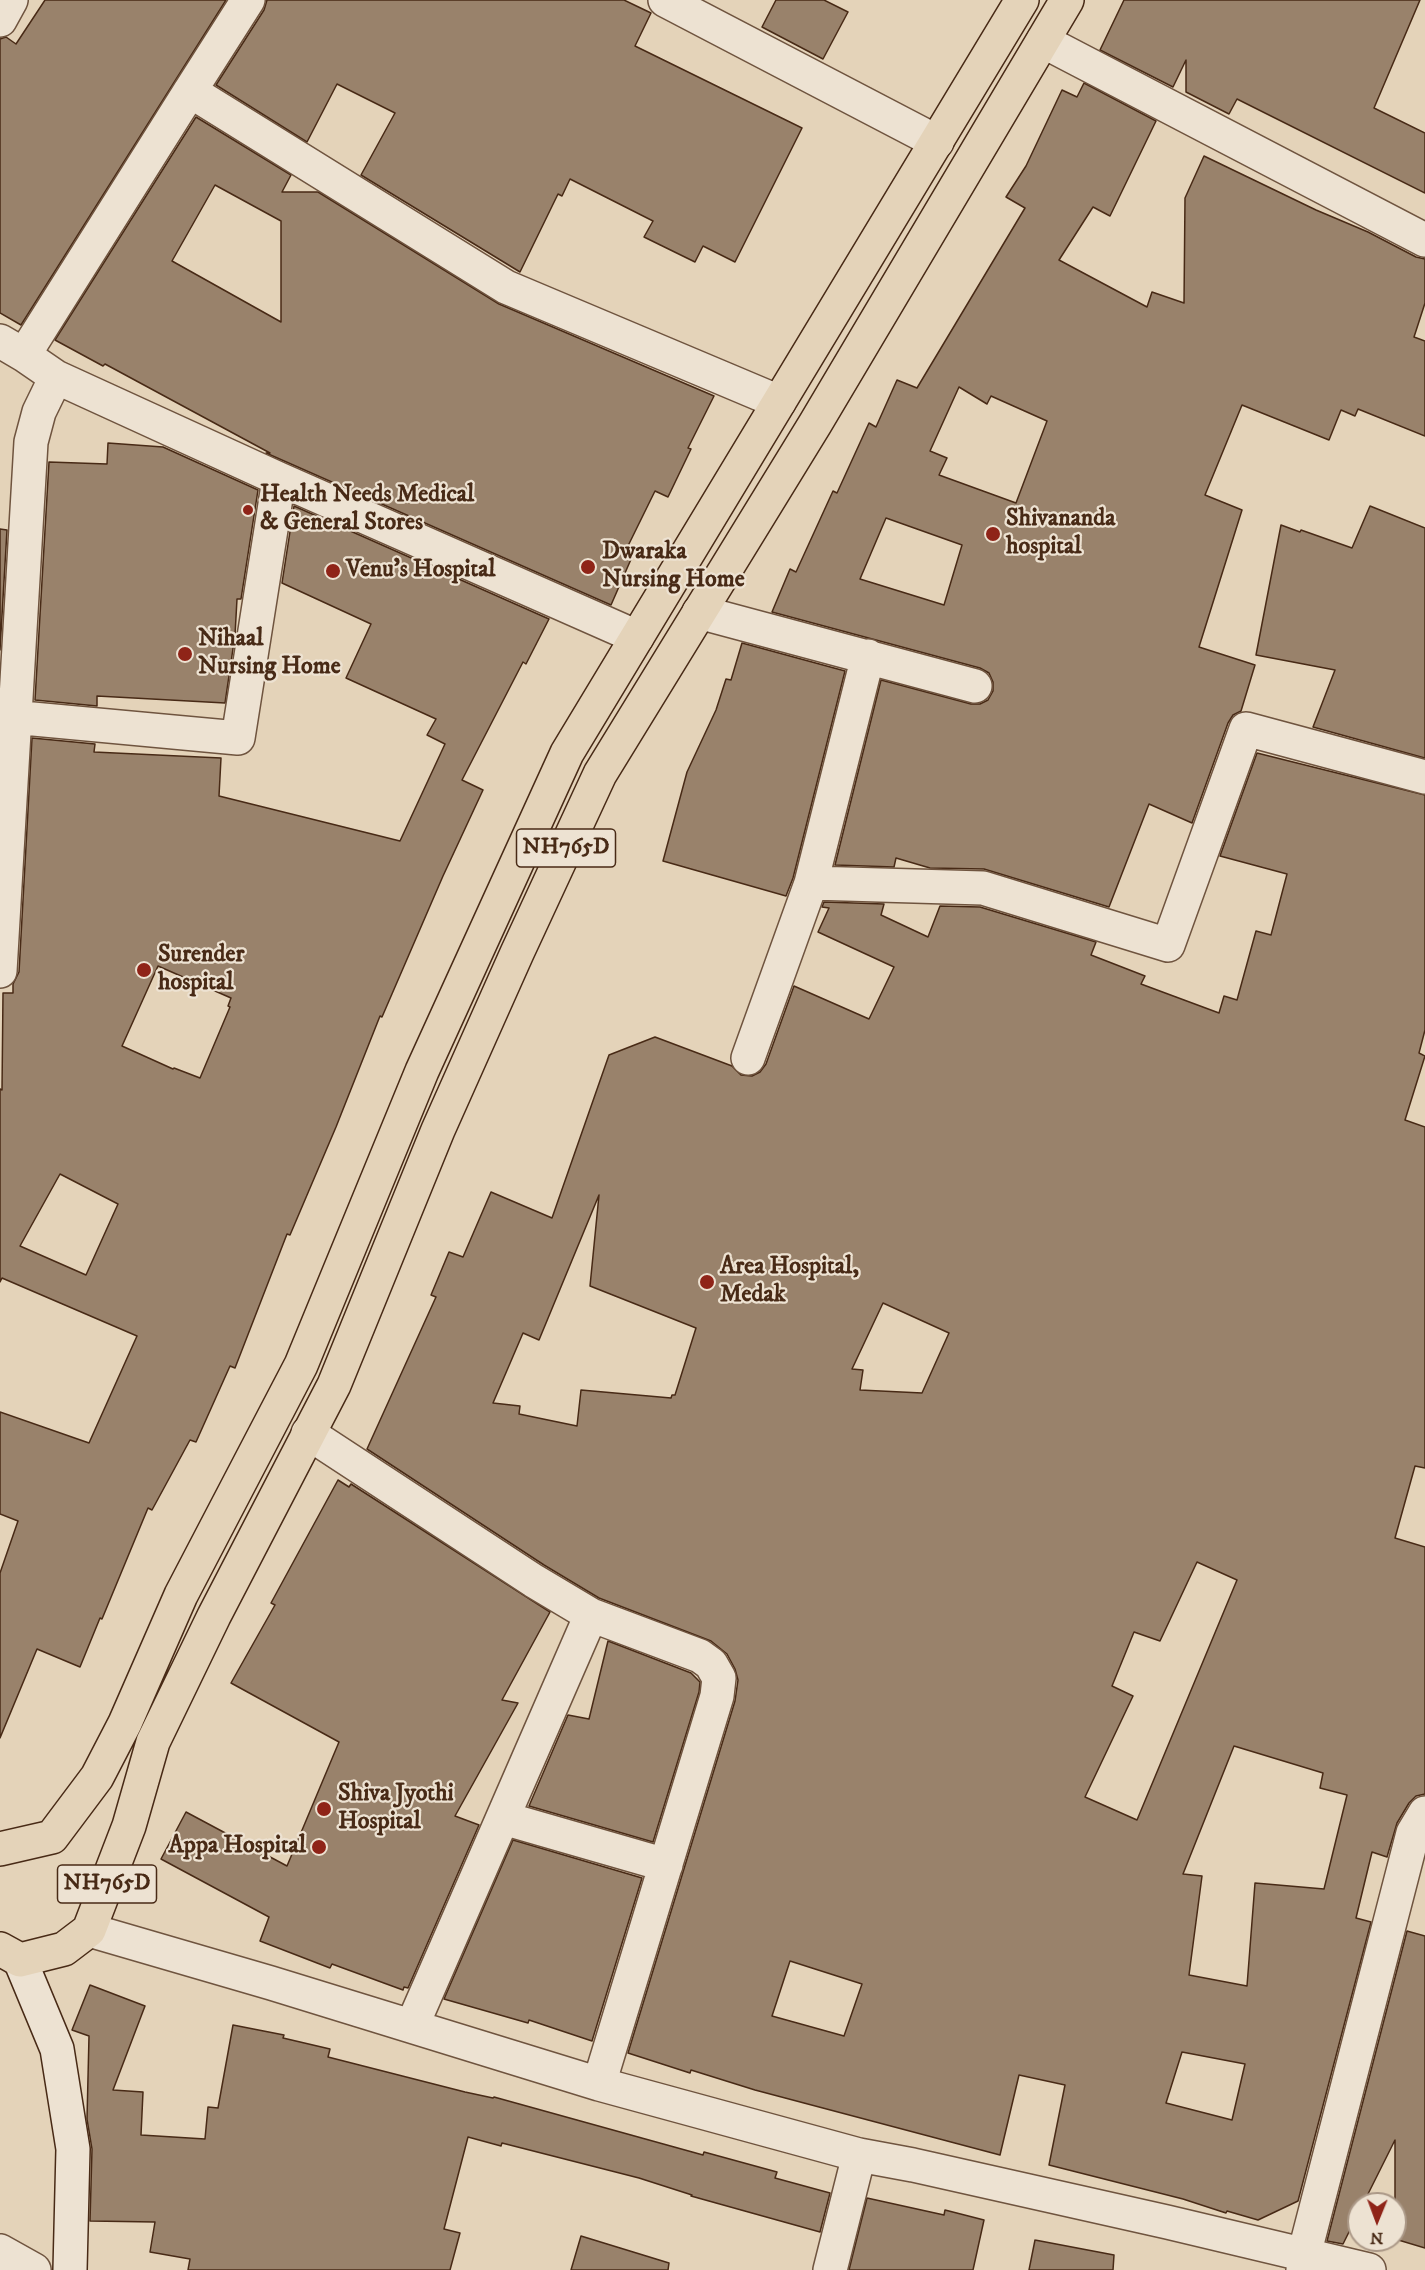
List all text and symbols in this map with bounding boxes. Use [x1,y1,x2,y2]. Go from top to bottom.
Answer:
place label: Health Needs Medical & General Stores [260,482,474,538]
marker: Health Needs Medical & General Stores [241,503,255,517]
place label: Shivananda hospital [1006,506,1116,562]
marker: Shivananda hospital [984,525,1002,543]
place label: Dwaraka Nursing Home [602,539,745,595]
place label: Venu's Hospital [346,557,496,585]
marker: Dwaraka Nursing Home [579,558,597,576]
marker: Venu's Hospital [324,562,342,580]
place label: Nihaal Nursing Home [198,626,341,682]
marker: Nihaal Nursing Home [176,645,194,663]
road number: NH765D [516,829,616,867]
place label: Surender hospital [158,942,244,998]
marker: Surender hospital [135,961,153,979]
place label: Area Hospital, Medak [720,1254,859,1310]
marker: Area Hospital, Medak [698,1273,716,1291]
place label: Shiva Jyothi Hospital [338,1781,454,1837]
marker: Shiva Jyothi Hospital [315,1800,333,1818]
place label: Appa Hospital [169,1833,306,1861]
marker: Appa Hospital [310,1838,328,1856]
road number: NH765D [57,1865,156,1903]
north arrow [1347,2192,1407,2252]
text: N [1370,2228,1383,2248]

